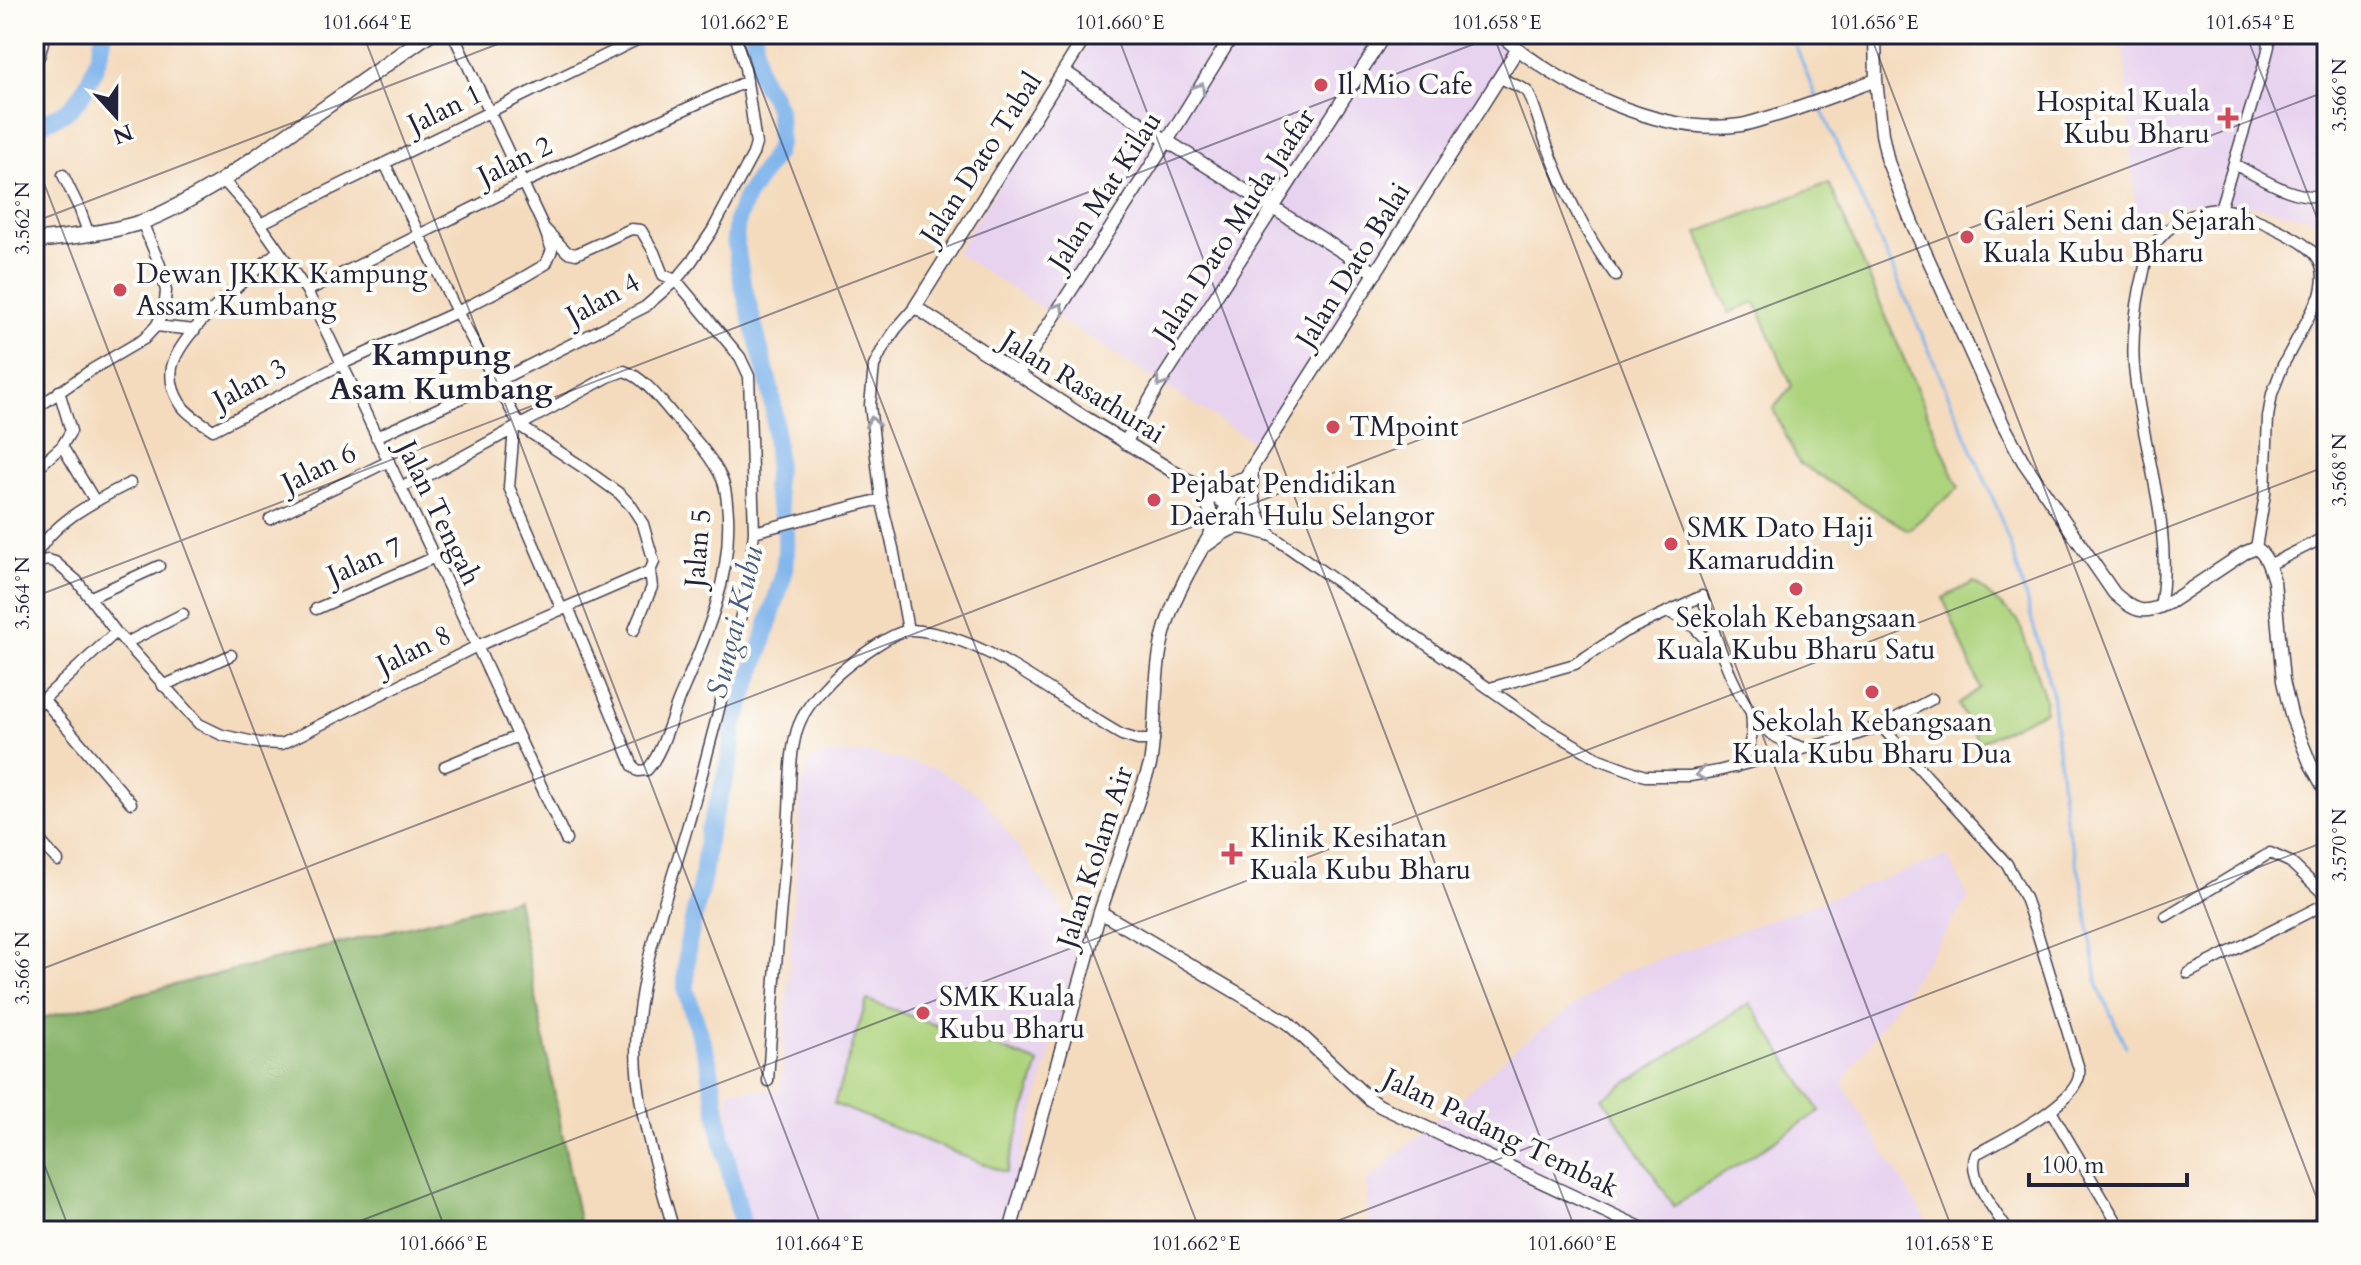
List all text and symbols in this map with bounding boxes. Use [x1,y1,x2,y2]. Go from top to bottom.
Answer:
text: 101.664°E [322,9,412,36]
text: 101.662°E [699,9,789,36]
text: 101.660°E [1075,9,1165,36]
text: 101.658°E [1452,9,1542,36]
text: 101.656°E [1829,9,1919,36]
text: 101.654°E [2205,9,2295,36]
text: 3.566°N [2326,58,2353,132]
street label: Jalan Dato Tabal [909,65,1051,255]
place label: Il Mio Cafe [1337,66,1473,104]
street label: Jalan 1 [398,75,489,145]
north arrow [76,76,156,156]
marker: Il Mio Cafe [1312,76,1330,94]
one-way arrow [1191,82,1206,96]
place label: Hospital Kuala Kubu Bharu [2036,83,2210,153]
street label: Jalan Dato Muda Jaafar [1142,100,1324,352]
street label: Jalan Mat Kilau [1037,104,1171,281]
marker: Hospital Kuala Kubu Bharu [2217,107,2239,129]
text: N [109,116,137,151]
street label: Jalan 2 [468,127,559,197]
street label: Jalan Dato Balai [1285,175,1419,359]
text: 3.562°N [9,181,36,255]
place label: Galeri Seni dan Sejarah Kuala Kubu Bharu [1983,202,2256,272]
marker: Galeri Seni dan Sejarah Kuala Kubu Bharu [1958,228,1976,246]
place label: Dewan JKKK Kampung Assam Kumbang [136,255,428,325]
street label: Jalan 4 [556,263,647,337]
marker: Dewan JKKK Kampung Assam Kumbang [111,281,129,299]
one-way arrow [1050,302,1065,317]
street label: Jalan Rasathurai [990,319,1172,453]
district label: Kampung Asam Kumbang [329,335,553,410]
street label: Jalan 3 [203,349,294,421]
one-way arrow [1155,373,1170,388]
place label: TMpoint [1349,408,1459,446]
one-way arrow [863,415,880,428]
marker: TMpoint [1324,418,1342,436]
street label: Jalan Tengah [386,431,490,592]
text: 3.568°N [2326,433,2353,507]
street label: Jalan 6 [272,434,363,504]
place label: Pejabat Pendidikan Daerah Hulu Selangor [1170,465,1435,535]
marker: Pejabat Pendidikan Daerah Hulu Selangor [1145,491,1163,509]
street label: Jalan 5 [675,507,720,593]
place label: SMK Dato Haji Kamaruddin [1687,509,1874,579]
street label: Jalan 7 [318,528,409,596]
marker: SMK Dato Haji Kamaruddin [1662,535,1680,553]
water label: Sungai Kubu [696,542,774,702]
text: 3.564°N [9,556,36,630]
marker: Sekolah Kebangsaan Kuala Kubu Bharu Satu [1787,580,1805,598]
place label: Sekolah Kebangsaan Kuala Kubu Bharu Satu [1656,599,1936,669]
street label: Jalan 8 [367,616,458,686]
marker: Sekolah Kebangsaan Kuala Kubu Bharu Dua [1863,683,1881,701]
place label: Sekolah Kebangsaan Kuala Kubu Bharu Dua [1733,703,2011,773]
street label: Jalan Kolam Air [1047,761,1142,956]
one-way arrow [1695,765,1708,782]
text: 3.570°N [2326,808,2353,882]
place label: Klinik Kesihatan Kuala Kubu Bharu [1250,819,1471,889]
marker: Klinik Kesihatan Kuala Kubu Bharu [1221,843,1243,865]
text: 3.566°N [9,931,36,1005]
place label: SMK Kuala Kubu Bharu [939,978,1085,1048]
marker: SMK Kuala Kubu Bharu [914,1004,932,1022]
street label: Jalan Padang Tembak [1373,1058,1625,1207]
scale bar [2029,1137,2187,1187]
text: 100 m [2041,1149,2105,1182]
text: 101.666°E [398,1230,488,1257]
text: 101.664°E [774,1230,864,1257]
text: 101.662°E [1151,1230,1241,1257]
text: 101.660°E [1527,1230,1617,1257]
text: 101.658°E [1904,1230,1994,1257]

